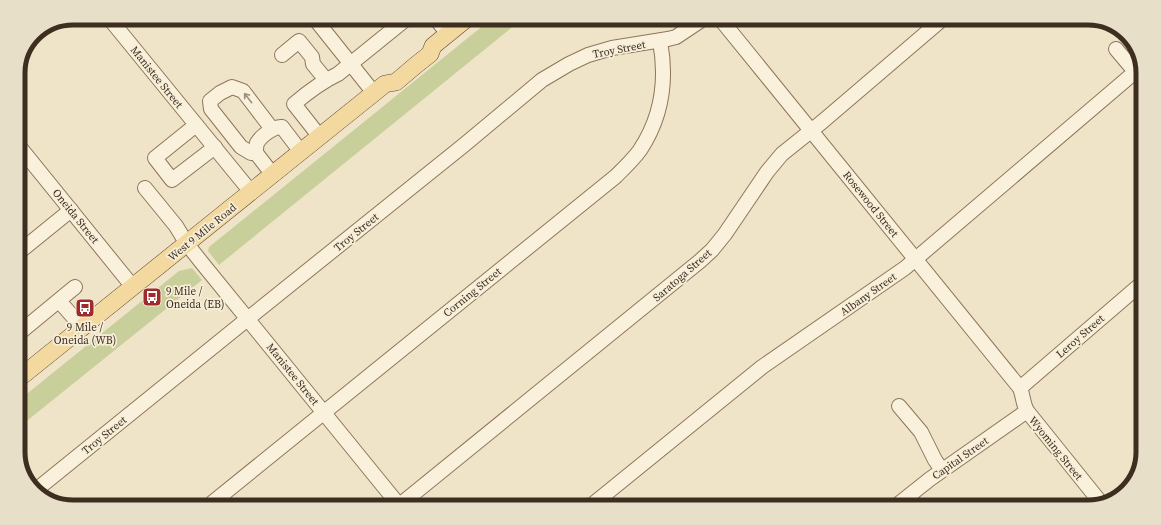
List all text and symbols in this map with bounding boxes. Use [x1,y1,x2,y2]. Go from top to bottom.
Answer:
street label: Troy Street [591,37,647,62]
street label: Manistee Street [127,43,187,112]
one-way arrow [244,92,253,103]
street label: Rosewood Street [839,168,902,241]
street label: Oneida Street [49,186,102,247]
street label: West 9 Mile Road [165,200,240,265]
street label: Troy Street [331,209,382,255]
street label: Saratoga Street [650,245,715,305]
street label: Corning Street [440,264,505,321]
street label: Albany Street [837,269,900,319]
place label: 9 Mile / Oneida (EB) [166,284,224,312]
bus stop icon: 9 Mile / Oneida (EB) [141,286,163,308]
bus stop icon: 9 Mile / Oneida (WB) [74,297,96,319]
street label: Leroy Street [1053,311,1108,361]
place label: 9 Mile / Oneida (WB) [54,320,116,348]
street label: Manistee Street [263,340,323,409]
street label: Troy Street [79,412,130,458]
street label: Wyoming Street [1025,413,1086,484]
street label: Capital Street [929,433,992,483]

